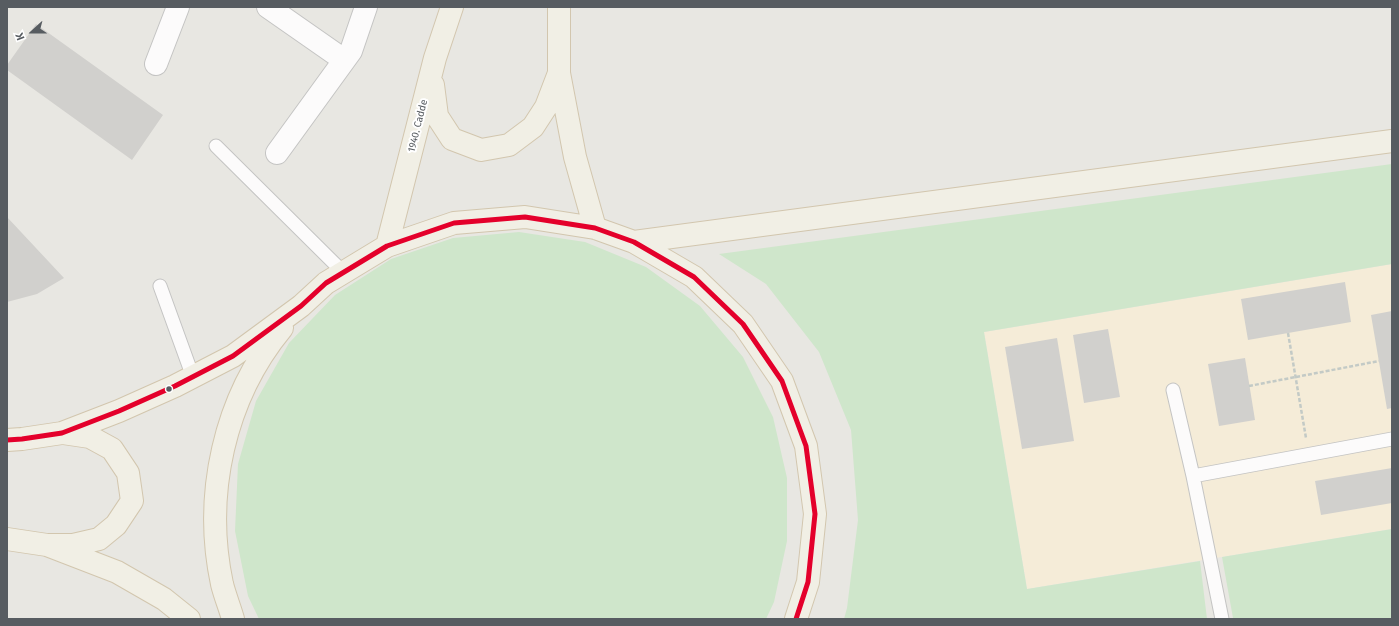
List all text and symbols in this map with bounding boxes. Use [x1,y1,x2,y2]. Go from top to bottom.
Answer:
north arrow [12,12,52,52]
text: K [13,31,28,42]
street label: 1940. Cadde [406,98,430,154]
unlabelled marker [164,384,174,394]

